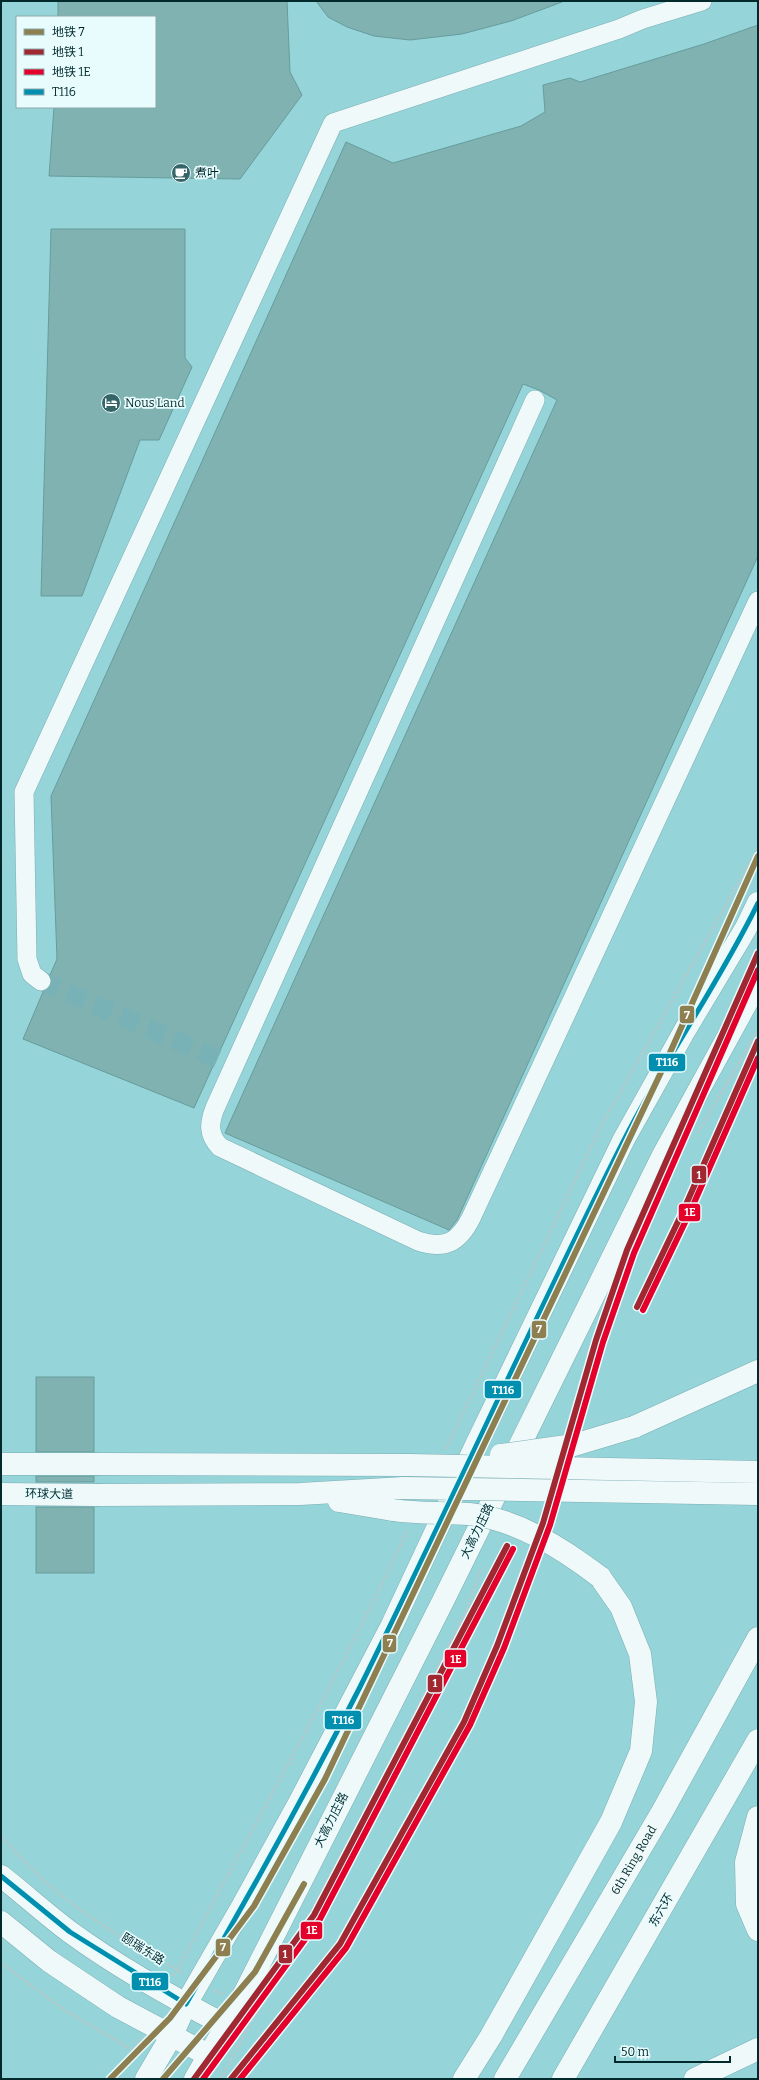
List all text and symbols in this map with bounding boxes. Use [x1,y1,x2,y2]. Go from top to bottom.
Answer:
legend [16,16,156,108]
text: 地铁 7 [52,25,84,39]
text: 地铁 1 [52,45,83,59]
text: 地铁 1E [52,65,91,79]
text: T116 [52,85,76,99]
cafe icon: 煮叶 [170,162,192,184]
place label: 煮叶 [195,166,219,180]
hotel icon: Nous Land [100,392,122,414]
place label: Nous Land [125,396,185,410]
line badge: 7 [679,1005,695,1024]
text: 7 [684,1009,690,1022]
line badge: T116 [648,1053,686,1072]
text: T116 [656,1056,679,1069]
line badge: 1 [691,1165,707,1184]
text: 1 [697,1169,702,1182]
line badge: 1E [678,1203,701,1222]
text: 1E [684,1206,696,1219]
line badge: 7 [531,1320,547,1339]
text: 7 [536,1323,542,1336]
line badge: T116 [484,1380,522,1399]
text: T116 [492,1384,515,1397]
street label: 环球大道 [25,1487,73,1501]
street label: 大高力庄路 [458,1501,496,1561]
line badge: 7 [382,1634,397,1653]
text: 7 [387,1637,393,1650]
line badge: 1E [444,1649,467,1668]
text: 1E [450,1653,462,1666]
line badge: 1 [427,1674,443,1693]
text: 1 [433,1677,438,1690]
line badge: T116 [324,1710,362,1730]
text: T116 [332,1714,355,1727]
street label: 大高力庄路 [311,1790,351,1850]
street label: 6th Ring Road [608,1823,659,1897]
street label: 东六环 [646,1891,676,1929]
line badge: 1E [300,1921,323,1940]
text: 1E [306,1924,318,1937]
street label: 颐瑞东路 [119,1930,167,1968]
line badge: 7 [215,1938,231,1957]
text: 7 [220,1941,226,1954]
line badge: 1 [278,1944,293,1964]
text: 1 [283,1948,288,1961]
line badge: T116 [131,1972,169,1991]
text: T116 [139,1976,162,1989]
scale bar [615,2038,730,2064]
text: 50 m [621,2045,650,2059]

